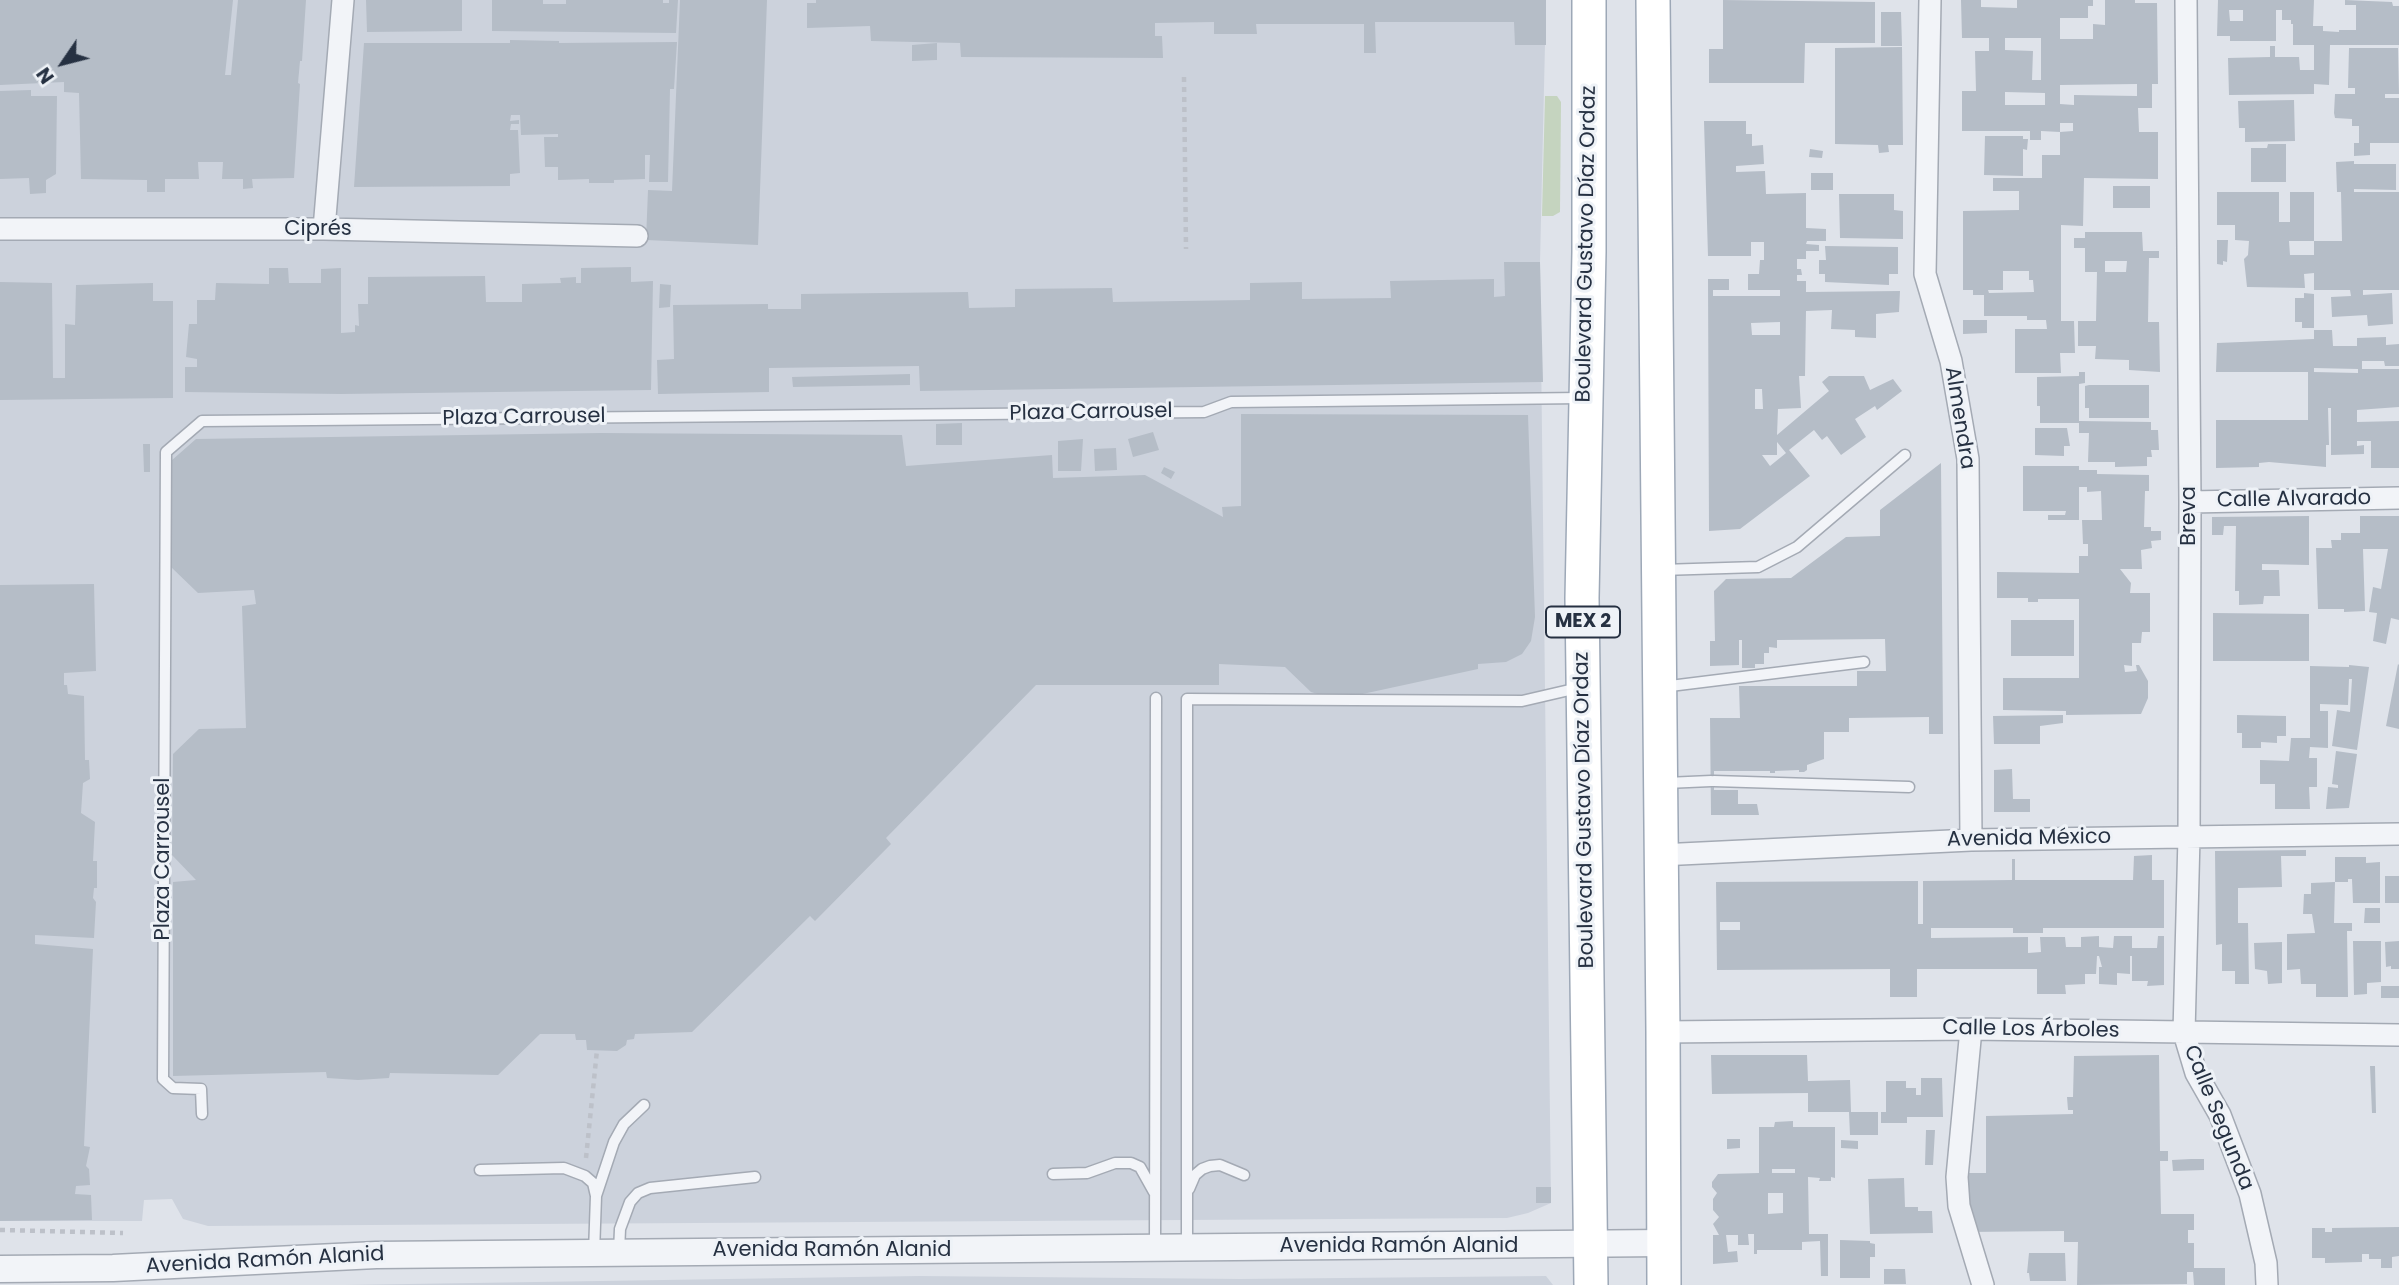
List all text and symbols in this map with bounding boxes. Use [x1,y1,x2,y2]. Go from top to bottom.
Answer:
north arrow [28,28,98,98]
text: N [30,62,61,89]
street label: Boulevard Gustavo Díaz Ordaz [1572,85,1602,403]
street label: Ciprés [284,217,352,243]
street label: Almendra [1938,365,1980,471]
street label: Plaza Carrousel [1009,399,1173,427]
street label: Plaza Carrousel [442,404,606,432]
street label: Breva [2177,486,2203,546]
street label: Calle Alvarado [2217,486,2371,514]
road number: MEX 2 [1546,607,1620,638]
street label: Boulevard Gustavo Díaz Ordaz [1570,651,1600,969]
street label: Plaza Carrousel [151,778,177,940]
street label: Avenida México [1947,825,2111,853]
street label: Calle Los Árboles [1942,1016,2120,1044]
street label: Calle Segunda [2177,1042,2259,1194]
street label: Avenida Ramón Alanid [1280,1234,1518,1260]
street label: Avenida Ramón Alanid [713,1238,951,1264]
street label: Avenida Ramón Alanid [145,1242,385,1280]

